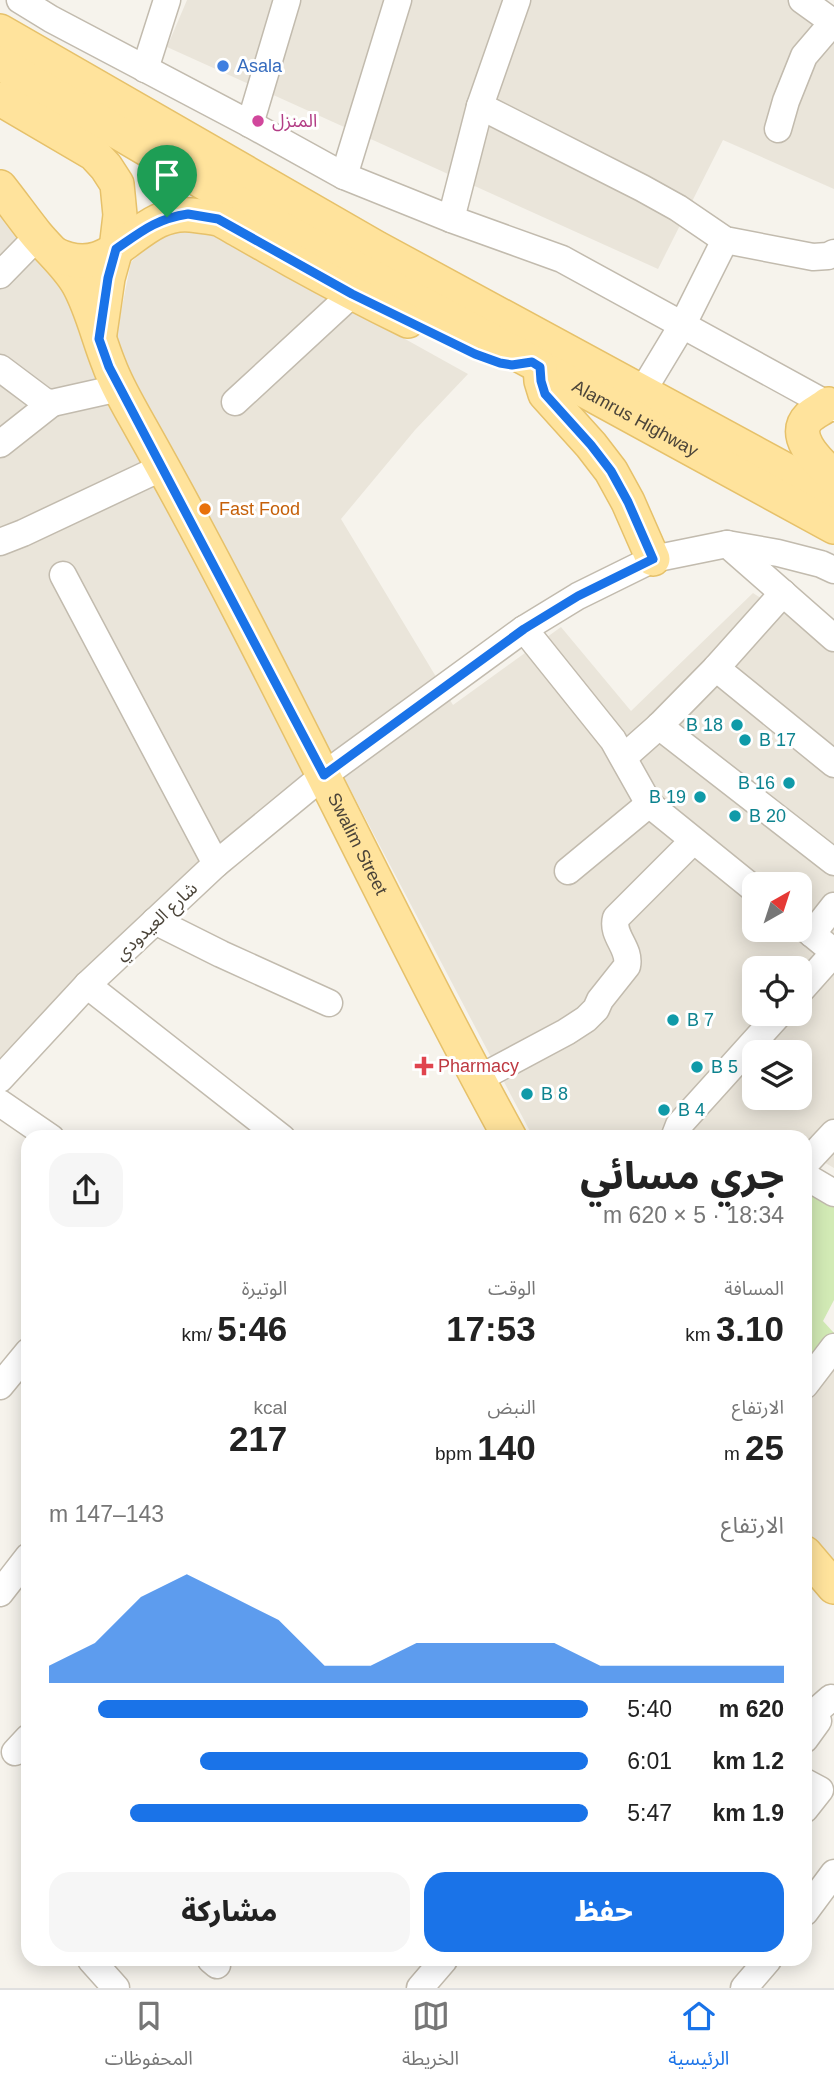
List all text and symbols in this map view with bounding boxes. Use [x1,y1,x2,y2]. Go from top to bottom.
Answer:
place label: Asala [237,56,283,76]
marker: Asala [215,58,231,74]
place label: المنزل [272,111,317,132]
marker: المنزل [250,113,266,129]
pin [137,145,197,217]
icon: arrive [148,156,186,194]
street label: Alamrus Highway [569,376,701,461]
place label: Fast Food [219,499,300,519]
marker: Fast Food [197,501,213,517]
place label: B 18 [686,715,723,735]
marker: B 18 [729,717,745,733]
place label: B 17 [759,730,796,750]
marker: B 17 [737,732,753,748]
place label: B 16 [738,773,775,793]
marker: B 16 [781,775,797,791]
place label: B 19 [649,787,686,807]
marker: B 19 [692,789,708,805]
street label: Swalim Street [324,790,391,898]
place label: B 20 [749,806,786,826]
marker: B 20 [727,808,743,824]
north arrow [742,872,812,942]
map controls [742,872,812,1110]
street label: شارع العيدودي [111,878,204,967]
button: locate [742,956,812,1026]
place label: B 7 [687,1010,714,1030]
marker: B 7 [665,1012,681,1028]
button: layers [742,1040,812,1110]
place label: Pharmacy [438,1056,519,1076]
place label: B 5 [711,1057,738,1077]
marker: Pharmacy [416,1058,432,1074]
marker: B 5 [689,1059,705,1075]
place label: B 8 [541,1084,568,1104]
marker: B 8 [519,1086,535,1102]
place label: B 4 [678,1100,705,1120]
marker: B 4 [656,1102,672,1118]
button: share [49,1153,123,1227]
text: جري مسائي [580,1155,784,1197]
text: 18:34 · 5 × 620 m [603,1202,784,1228]
text: الوتيرة [242,1278,287,1299]
text: الوقت [488,1278,536,1299]
text: المسافة [724,1278,784,1299]
text: 5:46 [217,1309,287,1348]
text: 17:53 [446,1309,536,1348]
text: 3.10 [716,1309,784,1348]
text: /km [181,1324,217,1345]
text: km [685,1324,716,1345]
text: kcal [254,1397,287,1418]
text: النبض [487,1397,536,1418]
text: الارتفاع [732,1397,784,1418]
text: 217 [229,1419,287,1458]
text: 140 [477,1428,536,1467]
text: 25 [745,1428,784,1467]
text: bpm [435,1443,477,1464]
text: m [724,1443,745,1464]
text: 143–147 m [49,1501,164,1527]
text: الارتفاع [721,1512,784,1538]
text: 5:40 [627,1696,672,1722]
text: 620 m [719,1696,784,1722]
text: 6:01 [627,1748,672,1774]
text: 1.2 km [712,1748,784,1774]
text: 5:47 [627,1800,672,1826]
text: 1.9 km [712,1800,784,1826]
button: مشاركة [49,1872,410,1952]
button: حفظ [424,1872,784,1952]
tab: المحفوظات [105,1997,193,2079]
tab: الخريطة [402,1997,459,2079]
tab: الرئيسية [668,1997,729,2079]

